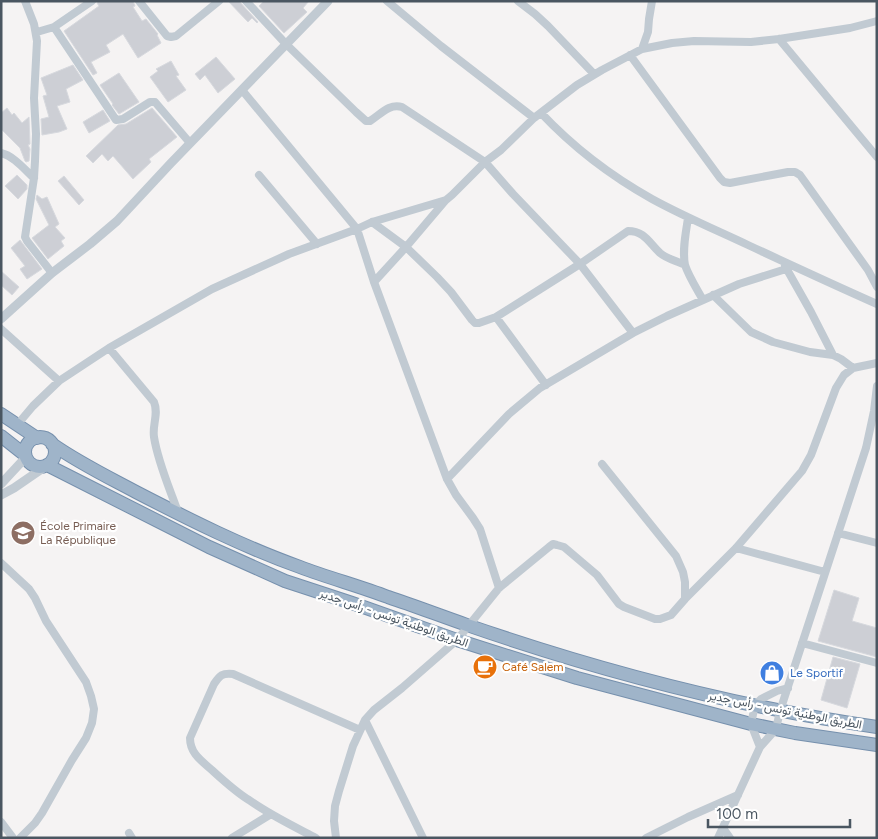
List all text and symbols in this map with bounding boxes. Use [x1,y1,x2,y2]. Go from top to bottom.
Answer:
place label: École Primaire La République [40,519,117,547]
school or university icon: École Primaire La République [10,520,36,546]
street label: الطريق الوطنية تونس - رأس جدير [316,586,470,651]
cafe icon: Café Salem [472,654,498,680]
place label: Café Salem [502,660,564,674]
shop icon: Le Sportif [759,660,785,686]
place label: Le Sportif [790,666,844,680]
street label: الطريق الوطنية تونس - رأس جدير [706,688,863,733]
scale bar [708,796,850,828]
text: 100 m [716,805,758,823]

